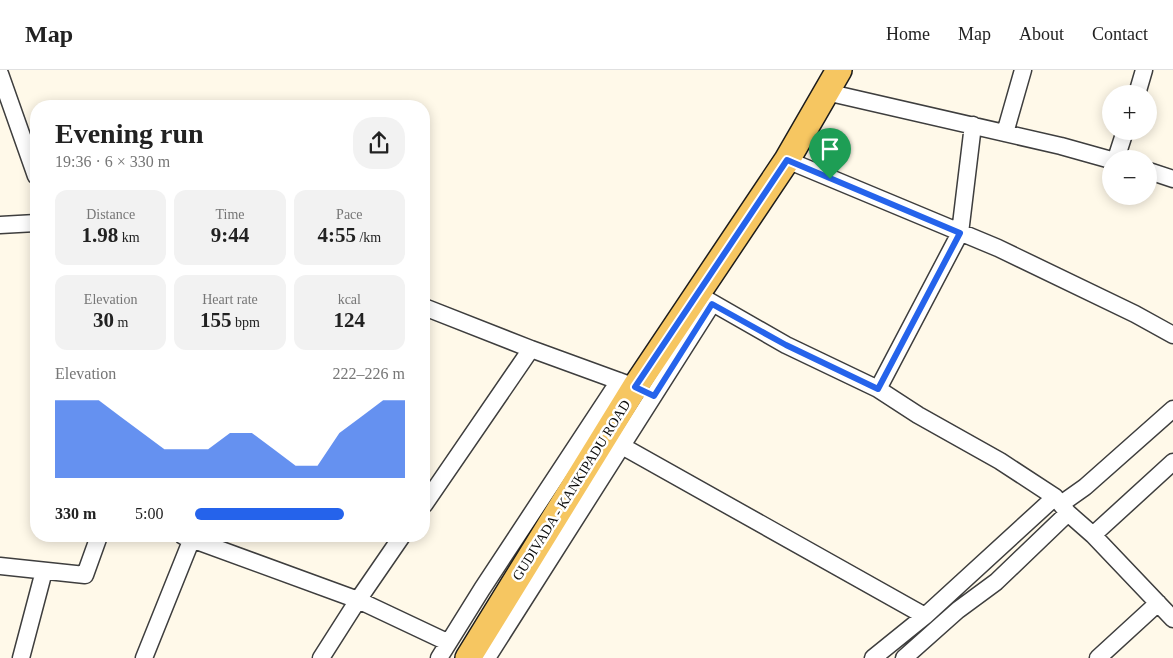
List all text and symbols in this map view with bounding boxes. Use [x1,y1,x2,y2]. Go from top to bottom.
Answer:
text: Map [25,21,73,47]
text: Home [886,24,930,44]
text: Map [958,24,991,44]
text: About [1019,24,1064,44]
text: Contact [1092,24,1148,44]
map controls [1102,85,1157,205]
button: + [1102,85,1157,140]
button: share [353,117,405,169]
text: Evening run [55,118,204,149]
pin [809,128,851,179]
icon: arrive [816,135,844,163]
button: − [1102,150,1157,205]
text: 19:36 · 6 × 330 m [55,153,170,170]
text: Distance [86,207,135,222]
text: Time [215,207,245,222]
text: Pace [336,207,363,222]
text: 1.98 [82,223,118,247]
text: 9:44 [211,223,249,247]
text: 4:55 [317,223,356,247]
text: km [118,230,140,245]
text: /km [356,230,381,245]
text: Elevation [84,292,137,307]
text: Heart rate [202,292,258,307]
text: kcal [338,292,361,307]
text: 30 [93,308,114,332]
text: 155 [200,308,232,332]
text: 124 [334,308,365,332]
text: m [114,315,128,330]
text: bpm [232,315,260,330]
text: Elevation [55,365,116,382]
text: 222–226 m [333,365,405,382]
street label: GUDIVADA - KANKIPADU ROAD [510,397,633,583]
text: 330 m [55,505,96,522]
text: 5:00 [135,505,163,522]

